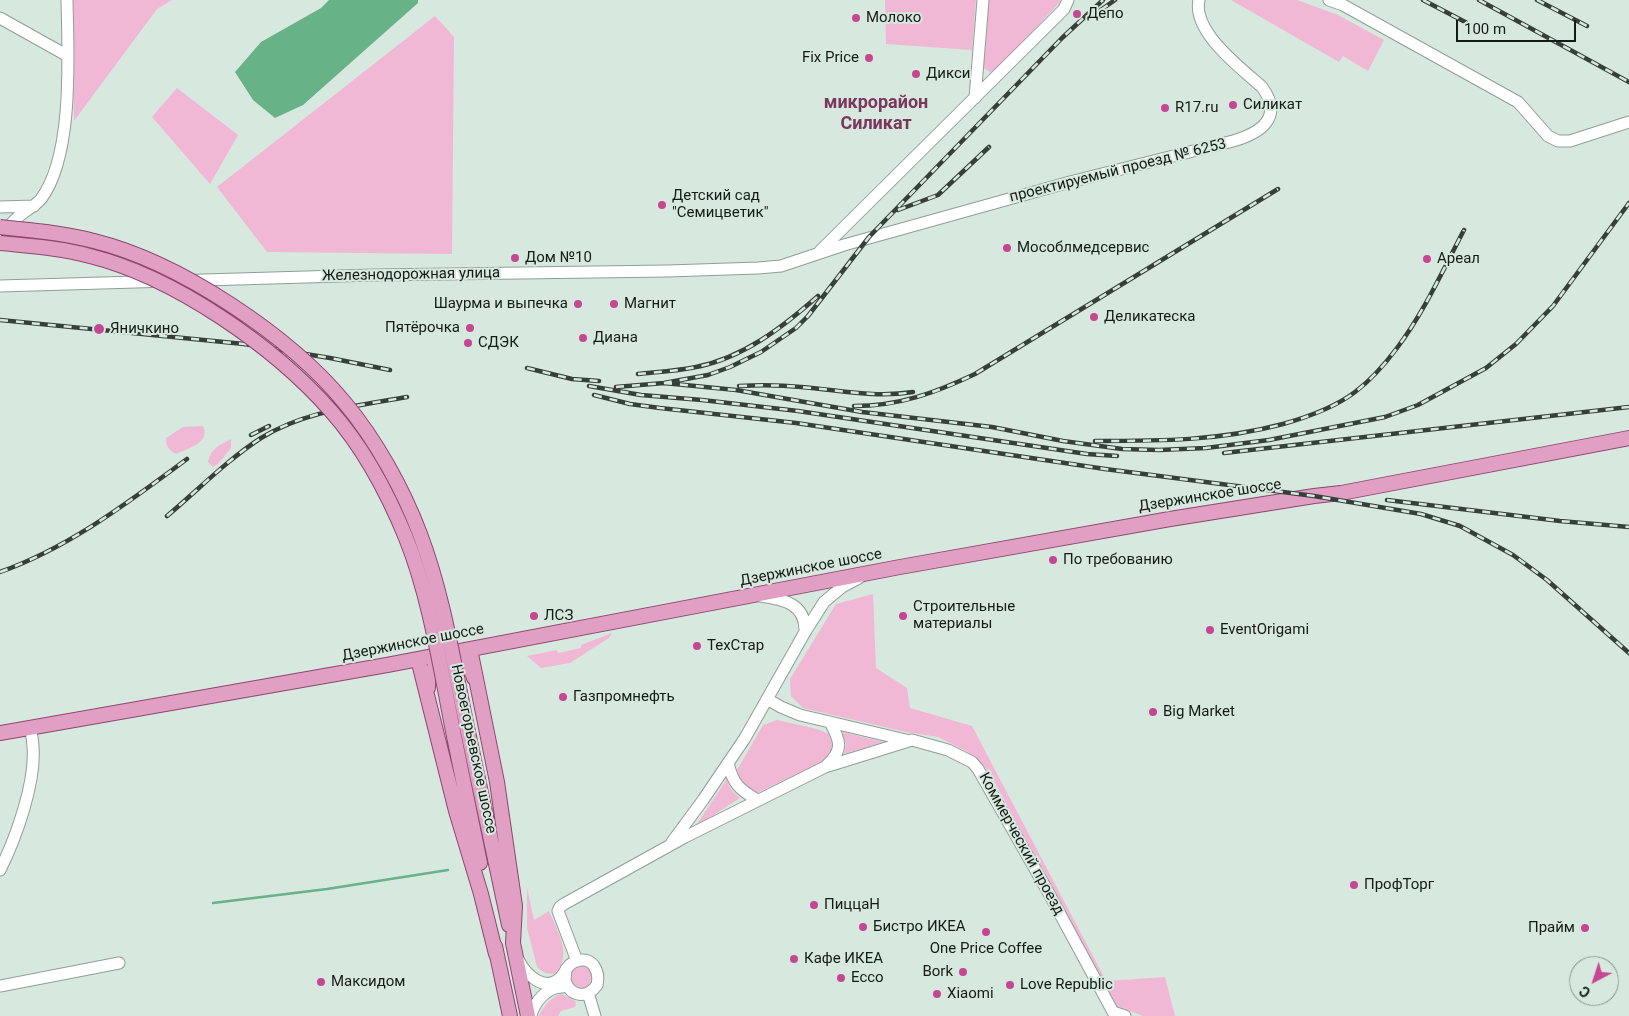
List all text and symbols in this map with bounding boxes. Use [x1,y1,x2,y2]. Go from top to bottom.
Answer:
place label: Депо [1087,5,1123,23]
marker: Депо [1071,8,1083,20]
place label: Молоко [866,9,921,27]
scale bar [1459,10,1579,42]
marker: Молоко [850,12,862,24]
text: 100 m [1464,20,1506,38]
place label: Fix Price [802,49,859,67]
marker: Fix Price [863,52,875,64]
place label: Дикси [926,65,970,83]
marker: Дикси [910,68,922,80]
district label: микрорайон Силикат [824,92,928,134]
place label: Силикат [1243,96,1302,114]
place label: R17.ru [1175,99,1218,117]
marker: Силикат [1227,99,1239,111]
marker: R17.ru [1159,102,1171,114]
street label: проектируемый проезд № 6253 [1008,135,1228,207]
place label: Детский сад "Семицветик" [672,187,768,222]
marker: Детский сад "Семицветик" [656,199,668,211]
place label: Мособлмедсервис [1017,239,1149,257]
marker: Мособлмедсервис [1001,242,1013,254]
place label: Дом №10 [525,249,592,267]
place label: Ареал [1437,250,1480,268]
marker: Дом №10 [509,252,521,264]
marker: Ареал [1421,253,1433,265]
street label: Железнодорожная улица [322,264,500,286]
place label: Шаурма и выпечка [434,295,568,313]
place label: Магнит [624,295,676,313]
marker: Шаурма и выпечка [572,298,584,310]
marker: Магнит [608,298,620,310]
place label: Деликатеска [1104,308,1195,326]
marker: Деликатеска [1088,311,1100,323]
place label: Пятёрочка [385,319,460,337]
place label: Яничкино [110,320,179,338]
marker: Яничкино [92,322,106,336]
marker: Пятёрочка [464,322,476,334]
place label: Диана [593,329,638,347]
marker: Диана [577,332,589,344]
place label: СДЭК [478,334,519,352]
marker: СДЭК [462,337,474,349]
street label: Дзержинское шоссе [1137,476,1283,516]
street label: Дзержинское шоссе [738,545,884,591]
place label: По требованию [1063,551,1173,569]
marker: По требованию [1047,554,1059,566]
place label: Строительные материалы [913,598,1015,633]
place label: ЛСЗ [544,607,573,625]
marker: ЛСЗ [528,610,540,622]
marker: Строительные материалы [897,610,909,622]
street label: Дзержинское шоссе [340,620,486,666]
place label: EventOrigami [1220,621,1309,639]
marker: EventOrigami [1204,624,1216,636]
place label: ТехСтар [707,637,764,655]
marker: ТехСтар [691,640,703,652]
street label: Новоегорьевское шоссе [446,663,500,835]
place label: Газпромнефть [573,688,675,706]
marker: Газпромнефть [557,691,569,703]
place label: Big Market [1163,703,1235,721]
marker: Big Market [1147,706,1159,718]
street label: Коммерческий проезд [974,770,1068,918]
place label: ПрофТорг [1364,876,1434,894]
marker: ПрофТорг [1348,879,1360,891]
place label: ПиццаН [824,896,880,914]
marker: ПиццаН [808,899,820,911]
place label: Бистро ИКЕА [873,918,966,936]
place label: Прайм [1528,919,1575,937]
marker: Бистро ИКЕА [857,921,869,933]
marker: Прайм [1579,922,1591,934]
marker: One Price Coffee [980,926,992,938]
place label: One Price Coffee [930,940,1042,958]
place label: Кафе ИКЕА [804,950,883,968]
marker: Кафе ИКЕА [788,953,800,965]
north arrow [1569,956,1619,1006]
place label: Bork [922,963,953,981]
marker: Bork [957,966,969,978]
place label: Ecco [851,969,884,987]
marker: Ecco [835,972,847,984]
place label: Максидом [331,973,405,991]
marker: Максидом [315,976,327,988]
place label: Love Republic [1020,976,1113,994]
marker: Love Republic [1004,979,1016,991]
text: С [1576,983,1594,1001]
place label: Xiaomi [947,985,994,1003]
marker: Xiaomi [931,988,943,1000]

